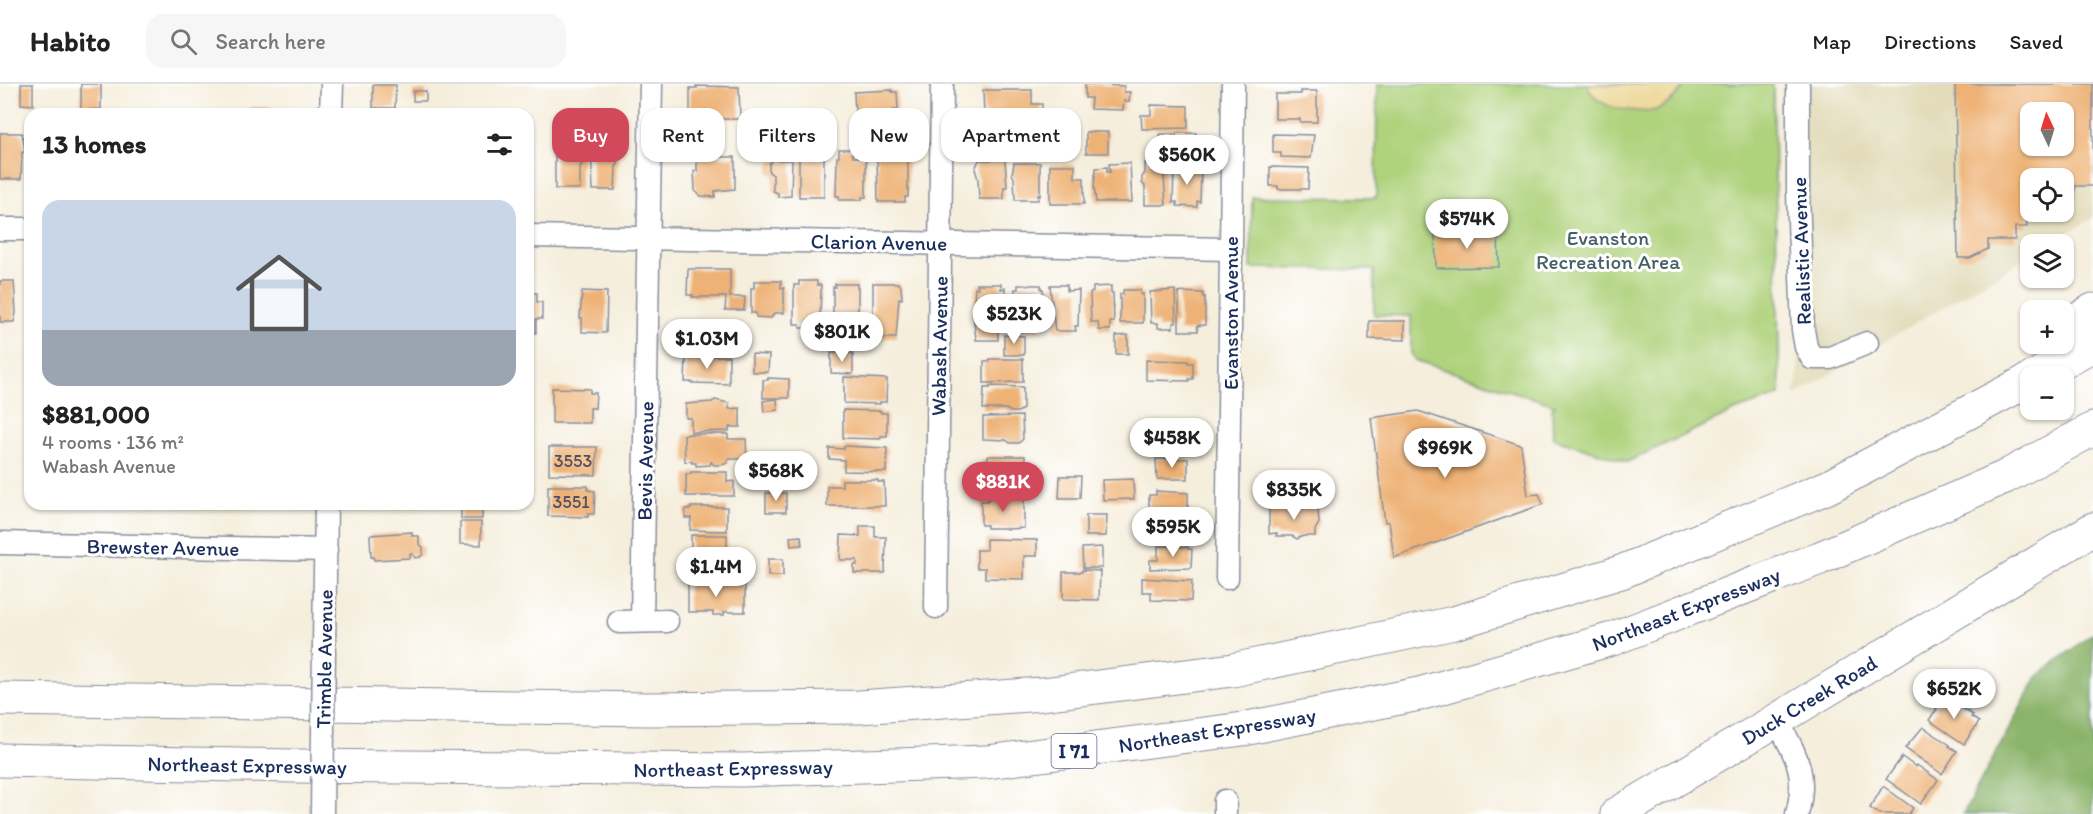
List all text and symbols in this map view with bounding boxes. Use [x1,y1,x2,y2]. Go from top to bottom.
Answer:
search box [146,14,566,68]
text: Habito [30,24,110,58]
icon: search [167,25,200,58]
text: Search here [215,28,326,55]
text: Map [1813,29,1851,54]
text: Directions [1884,29,1976,54]
text: Saved [2009,29,2063,54]
north arrow [2020,102,2074,156]
map controls [2020,102,2074,420]
chip: Buy [552,108,629,162]
chip: Rent [641,108,725,162]
chip: Filters [737,108,837,162]
chip: New [849,108,929,162]
chip: Apartment [941,108,1081,162]
text: 13 homes [42,128,146,160]
icon: filters [483,128,516,161]
pin: $560K [1145,135,1229,186]
text: $560K [1159,142,1215,166]
button: locate [2020,168,2074,222]
street label: Realistic Avenue [1786,177,1816,325]
pin: $574K [1425,199,1509,250]
text: $574K [1439,206,1495,230]
park label: Evanston Recreation Area [1536,225,1680,274]
street label: Clarion Avenue [810,228,948,256]
button: layers [2020,234,2074,288]
street label: Evanston Avenue [1218,236,1243,390]
icon: home [225,239,333,347]
street label: Wabash Avenue [925,276,953,416]
pin: $523K [972,294,1056,345]
button: + [2020,300,2074,354]
text: $523K [987,301,1041,325]
pin: $801K [800,312,884,363]
pin: $1.03M [658,319,756,370]
text: $801K [814,319,870,343]
text: $1.03M [675,326,739,350]
button: − [2020,366,2074,420]
text: $881,000 [42,398,150,430]
street label: Bevis Avenue [631,401,659,521]
pin: $458K [1130,418,1214,469]
text: $458K [1144,425,1200,449]
pin: $969K [1403,428,1487,479]
text: 4 rooms · 136 m² [42,430,184,454]
text: $969K [1418,435,1472,459]
house number: 3553 [554,450,592,472]
pin: $568K [734,451,818,502]
text: Wabash Avenue [42,454,176,478]
text: $568K [749,458,803,482]
pin: $881K [961,462,1045,513]
text: $881K [976,469,1030,493]
pin: $835K [1252,470,1336,521]
text: $835K [1266,477,1322,501]
house number: 3551 [552,491,590,513]
pin: $595K [1131,507,1215,558]
text: $595K [1146,514,1200,538]
street label: Brewster Avenue [86,533,240,561]
pin: $1.4M [674,547,758,598]
text: $1.4M [690,554,742,578]
street label: Northeast Expressway [1588,562,1784,656]
street label: Trimble Avenue [310,589,338,729]
street label: Duck Creek Road [1737,650,1881,750]
pin: $652K [1912,669,1996,720]
text: $652K [1927,676,1981,700]
street label: Northeast Expressway [1117,702,1318,758]
road number: I 71 [1052,734,1096,768]
street label: Northeast Expressway [147,751,347,779]
street label: Northeast Expressway [633,754,833,782]

